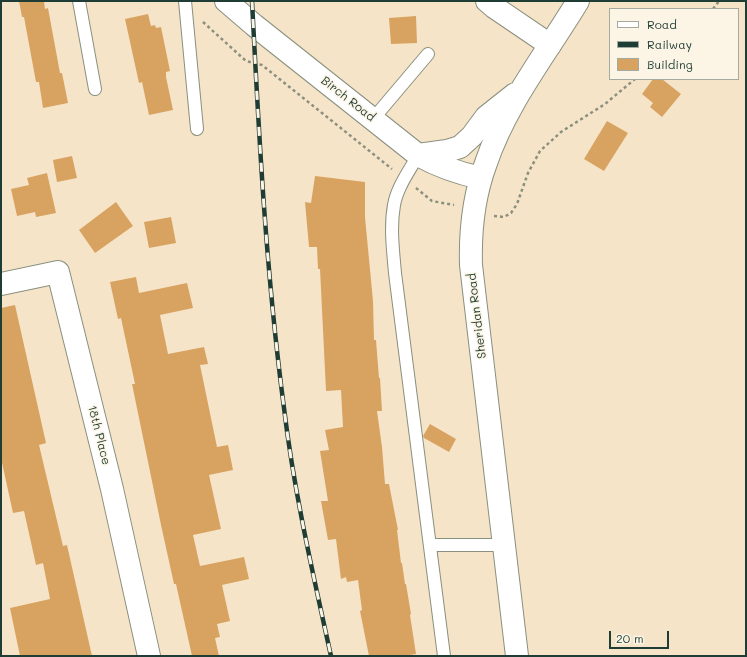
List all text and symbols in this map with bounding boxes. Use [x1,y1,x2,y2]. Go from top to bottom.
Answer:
legend [609,8,739,80]
text: Road [647,16,677,32]
text: Railway [647,36,692,52]
text: Building [647,56,693,72]
street label: Birch Road [318,73,378,125]
street label: Sheridan Road [465,272,489,360]
street label: 18th Place [85,404,113,466]
scale bar [611,623,671,649]
text: 20 m [616,630,644,646]

